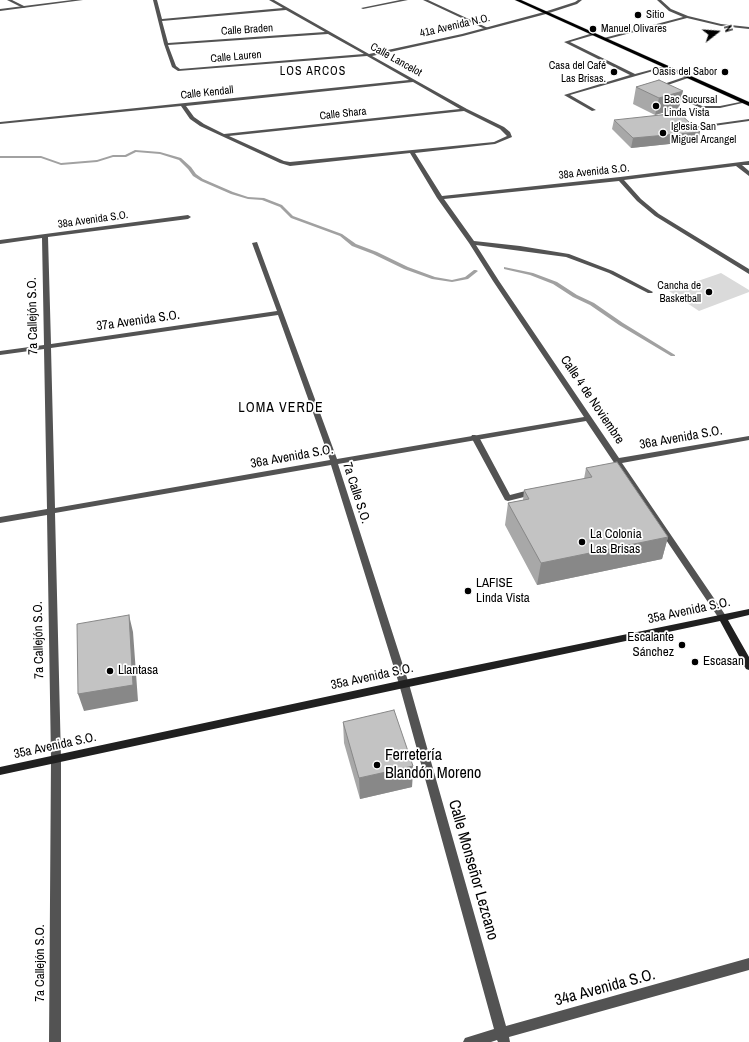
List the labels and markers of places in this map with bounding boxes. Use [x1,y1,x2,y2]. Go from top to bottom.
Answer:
place label: Sitio [646,8,665,22]
marker: Sitio [633,10,643,20]
place label: Manuel Olivares [601,22,667,36]
marker: Manuel Olivares [588,24,598,34]
place label: Casa del Café Las Brisas. [549,59,606,85]
place label: Oasis del Sabor [652,65,717,79]
marker: Casa del Café Las Brisas. [609,67,619,77]
marker: Oasis del Sabor [720,67,730,77]
place label: Bac Sucursal Linda Vista [664,93,717,119]
marker: Bac Sucursal Linda Vista [651,101,661,111]
place label: Iglesia San Miguel Arcangel [671,120,736,146]
marker: Iglesia San Miguel Arcangel [658,128,668,138]
place label: Cancha de Basketball [657,279,701,305]
marker: Cancha de Basketball [704,287,714,297]
place label: La Colonia Las Brisas [590,527,642,558]
marker: La Colonia Las Brisas [577,537,587,547]
place label: LAFISE Linda Vista [476,576,530,607]
marker: LAFISE Linda Vista [463,586,473,596]
place label: Escalante Sánchez [627,630,674,661]
marker: Escalante Sánchez [677,640,687,650]
place label: Escasan [703,654,744,670]
marker: Escasan [690,657,700,667]
place label: Llantasa [118,663,158,679]
marker: Llantasa [105,666,115,676]
place label: Ferretería Blandón Moreno [385,746,481,784]
marker: Ferretería Blandón Moreno [372,760,382,770]

